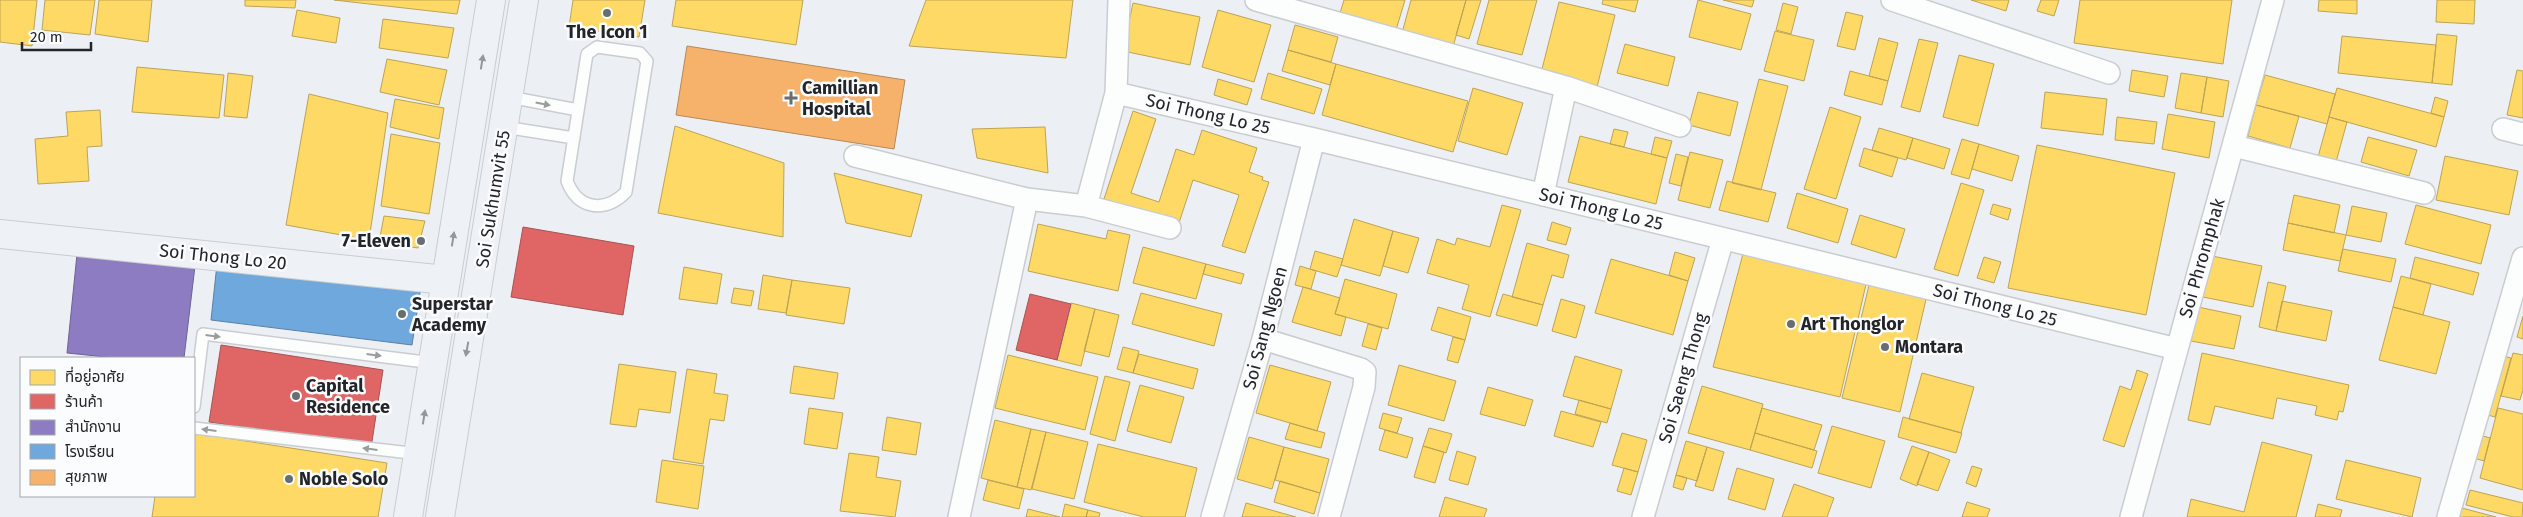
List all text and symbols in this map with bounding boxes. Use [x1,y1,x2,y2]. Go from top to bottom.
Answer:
marker: The Icon 1 [601,7,613,19]
scale bar [22,20,91,52]
place label: The Icon 1 [566,21,648,43]
text: 20 m [30,28,63,46]
one-way arrow [478,53,486,69]
place label: Camillian Hospital [802,77,878,120]
street label: Soi Thong Lo 25 [1144,89,1272,139]
marker: Camillian Hospital [784,91,798,105]
one-way arrow [536,100,552,108]
street label: Soi Sukhumvit 55 [471,129,515,269]
street label: Soi Thong Lo 25 [1537,183,1665,235]
street label: Soi Phromphak [2174,195,2230,320]
place label: 7-Eleven [341,230,411,252]
one-way arrow [449,231,457,247]
marker: 7-Eleven [415,235,427,247]
street label: Soi Thong Lo 20 [158,239,288,275]
street label: Soi Sang Ngoen [1238,264,1292,392]
street label: Soi Thong Lo 25 [1931,279,2059,331]
place label: Superstar Academy [411,293,494,336]
marker: Superstar Academy [396,308,408,320]
street label: Soi Saeng Thong [1654,310,1712,446]
place label: Art Thonglor [1800,313,1905,335]
marker: Art Thonglor [1785,318,1797,330]
one-way arrow [205,332,221,340]
place label: Montara [1895,336,1963,358]
one-way arrow [463,341,471,357]
marker: Montara [1879,341,1891,353]
one-way arrow [367,351,383,359]
legend [20,357,195,497]
text: ที่อยู่อาศัย [65,366,125,386]
place label: Capital Residence [306,375,390,418]
marker: Capital Residence [290,390,302,402]
text: ร้านค้า [65,393,103,411]
one-way arrow [421,409,429,425]
text: สำนักงาน [65,418,121,436]
one-way arrow [200,425,216,433]
text: โรงเรียน [65,443,115,461]
one-way arrow [362,445,378,453]
text: สุขภาพ [65,468,107,486]
place label: Noble Solo [299,468,388,490]
marker: Noble Solo [283,473,295,485]

